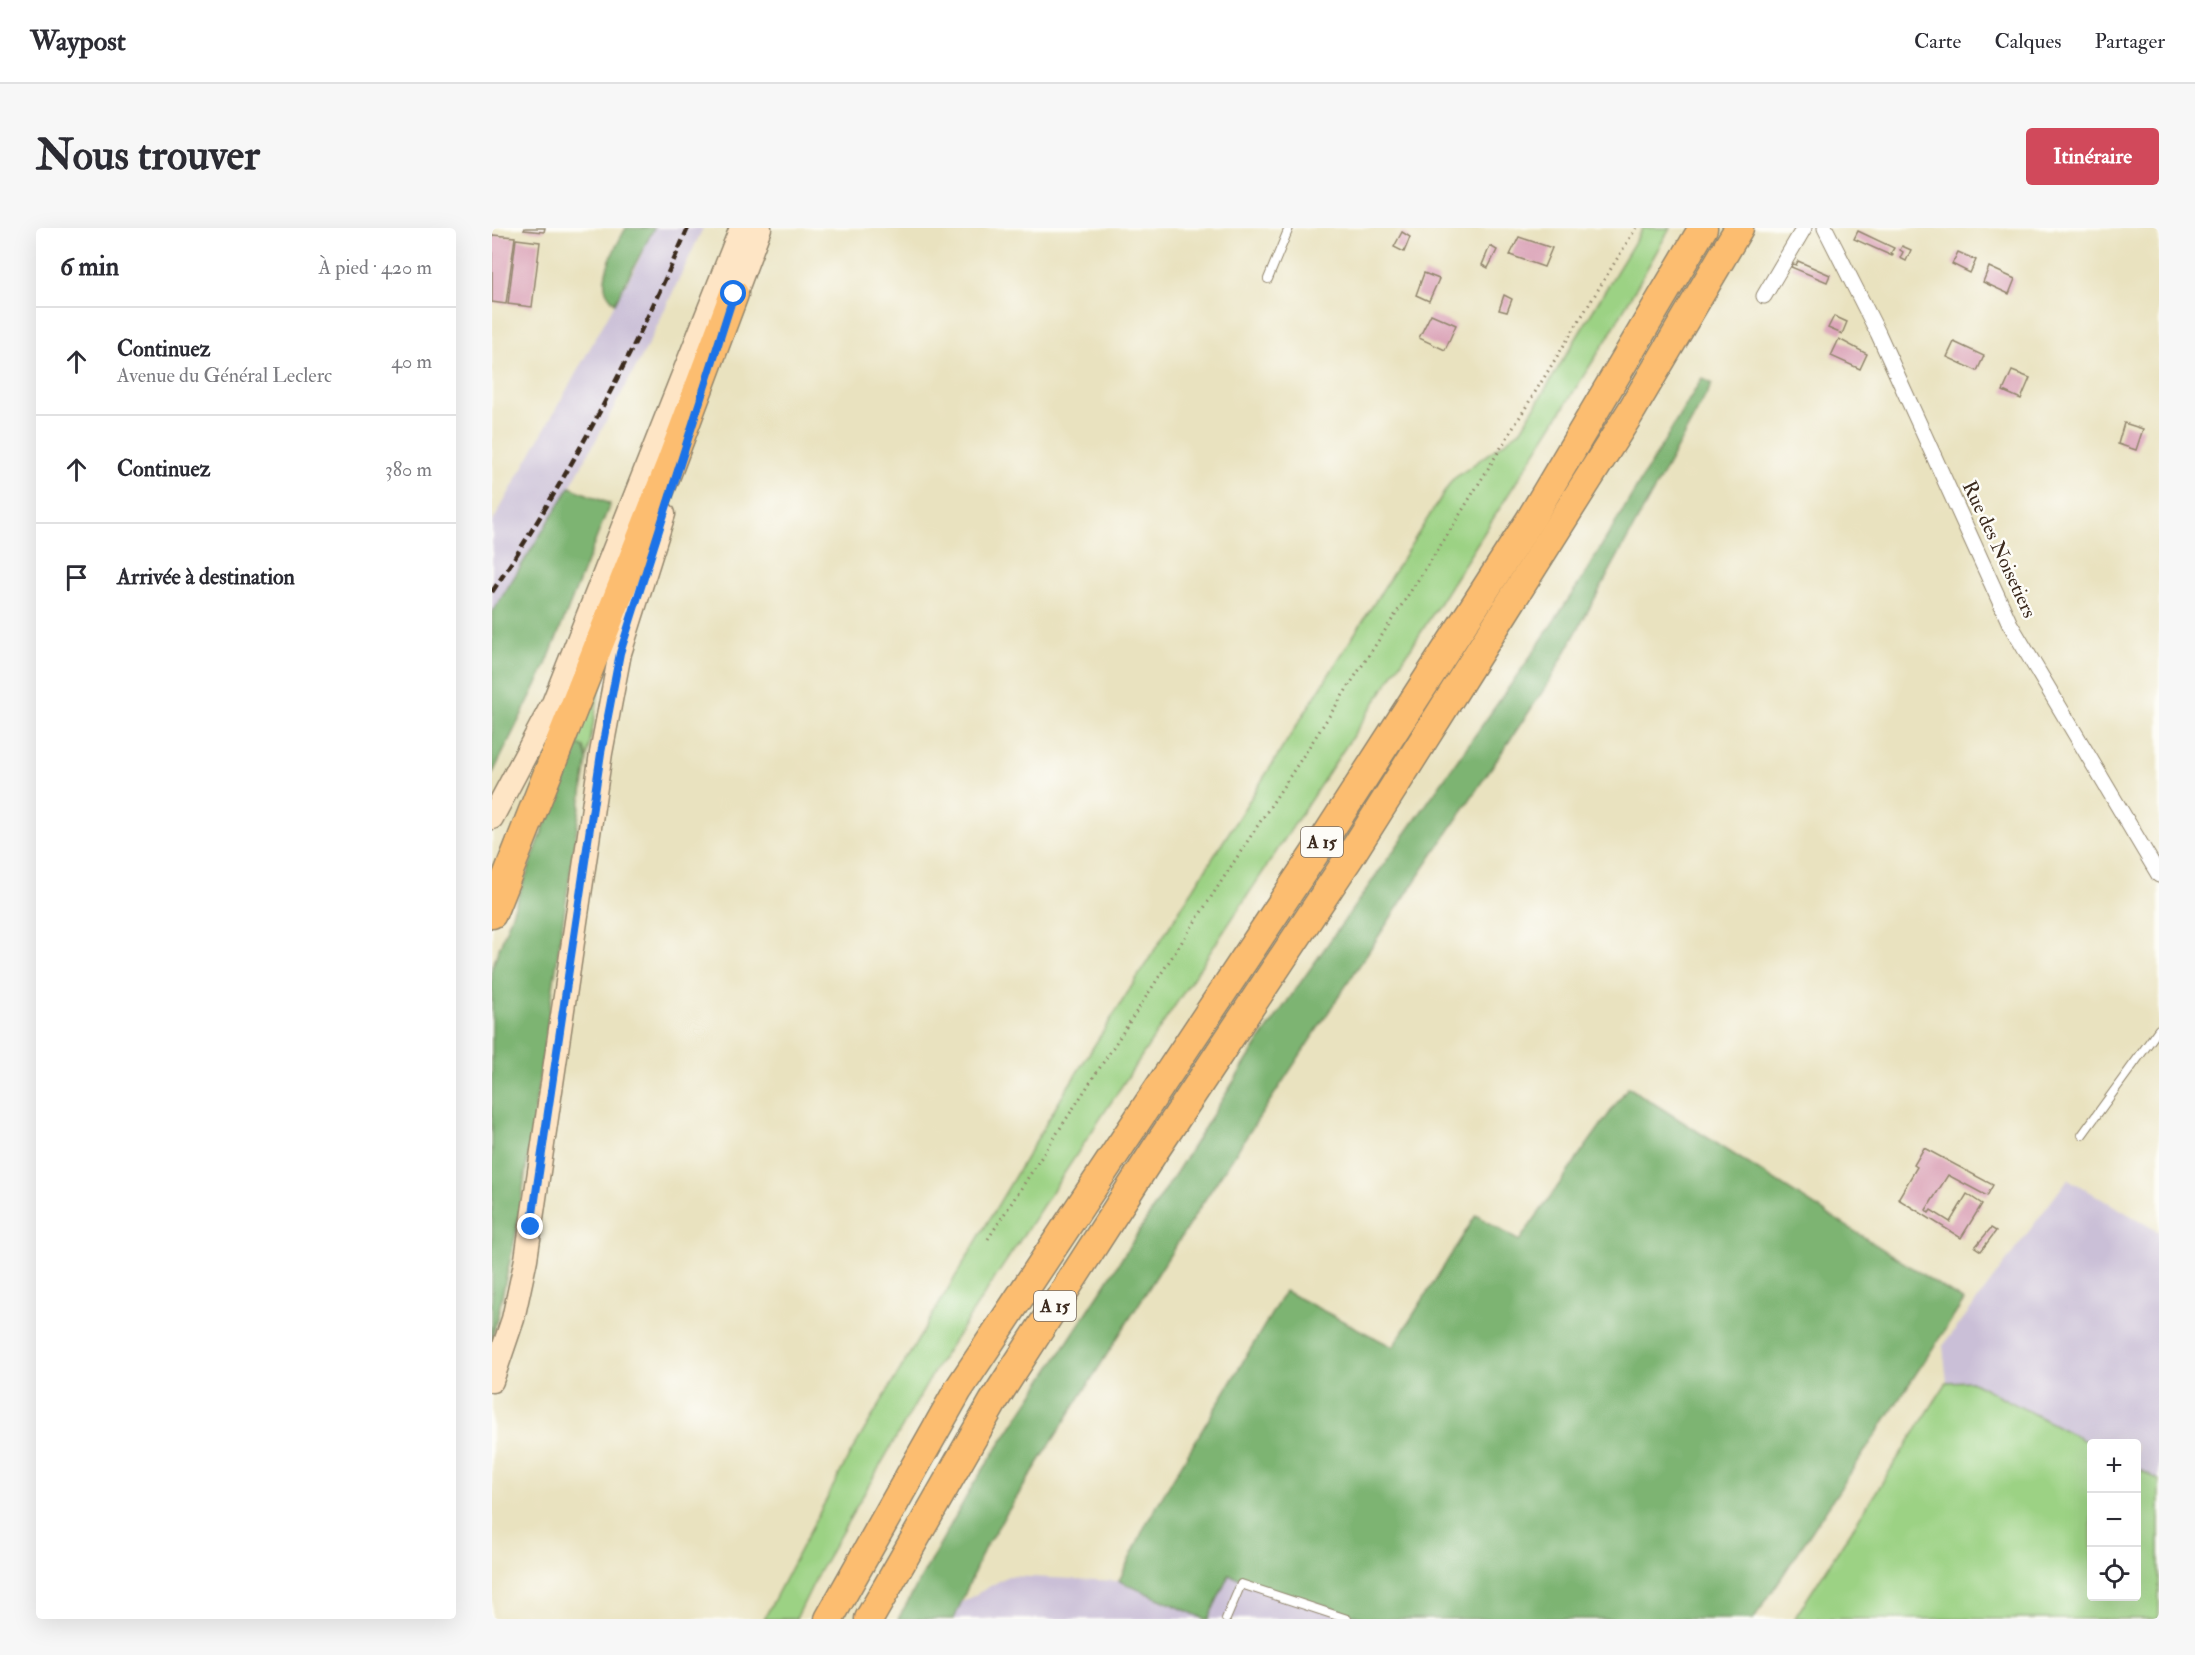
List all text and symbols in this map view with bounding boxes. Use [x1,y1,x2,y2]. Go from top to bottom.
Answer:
text: Waypost [30,24,126,59]
text: Carte [1914,28,1961,55]
text: Calques [1994,28,2061,55]
text: Partager [2094,28,2165,55]
button: Itinéraire [2026,128,2159,185]
text: Nous trouver [36,130,260,182]
text: 6 min [60,251,119,283]
text: À pied · 420 m [318,255,432,280]
route start [720,280,746,306]
text: Continuez [117,335,210,363]
icon: ahead [60,345,93,378]
text: 40 m [391,349,432,374]
text: Avenue du Général Leclerc [117,363,332,388]
icon: ahead [60,453,93,486]
text: Continuez [117,455,210,483]
text: 380 m [385,457,432,482]
street label: Rue des Noisetiers [1957,477,2042,622]
icon: arrive [60,561,93,594]
text: Arrivée à destination [117,563,295,591]
road number: A 15 [1301,827,1343,857]
route end [517,1213,543,1239]
road number: A 15 [1034,1291,1076,1321]
map controls [2087,1439,2141,1601]
button: + [2087,1439,2141,1493]
button: − [2087,1493,2141,1547]
button: locate [2087,1547,2141,1601]

